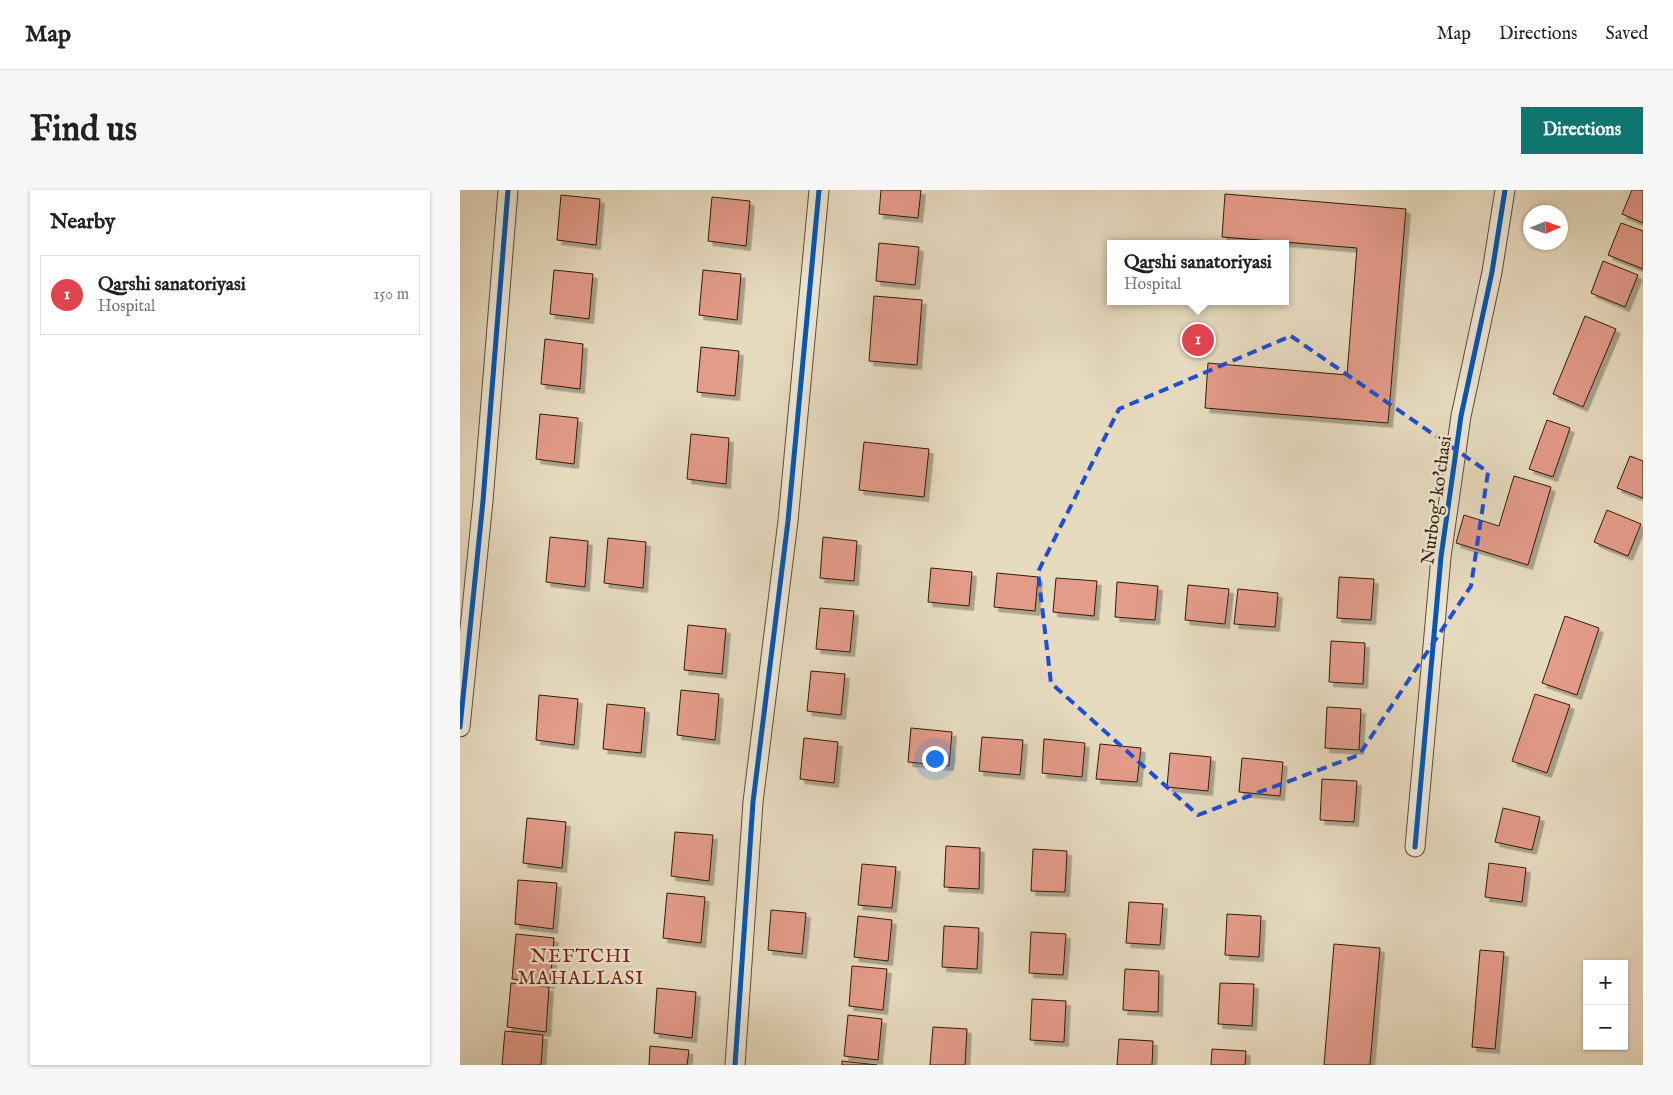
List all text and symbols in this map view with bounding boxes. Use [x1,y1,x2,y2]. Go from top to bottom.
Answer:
text: Map [25,19,71,50]
text: Map [1437,23,1471,46]
text: Directions [1499,23,1577,46]
text: Saved [1605,23,1648,46]
button: Directions [1521,107,1643,154]
text: Find us [30,108,137,153]
north arrow [1523,205,1568,250]
text: Nearby [50,209,115,236]
popup [1107,240,1289,305]
text: Qarshi sanatoriyasi [1124,251,1272,275]
text: Qarshi sanatoriyasi [98,273,246,297]
text: Hospital [1124,275,1181,295]
text: 1 [64,285,70,305]
text: 150 m [374,285,409,305]
text: Hospital [98,297,155,317]
pin: 1 [1182,321,1214,359]
street label: Nurbog' ko'chasi [1417,434,1458,566]
your location [922,746,948,772]
district label: NEFTCHI MAHALLASI [518,945,644,991]
map controls [1583,960,1628,1050]
button: + [1583,960,1628,1005]
button: − [1583,1005,1628,1050]

